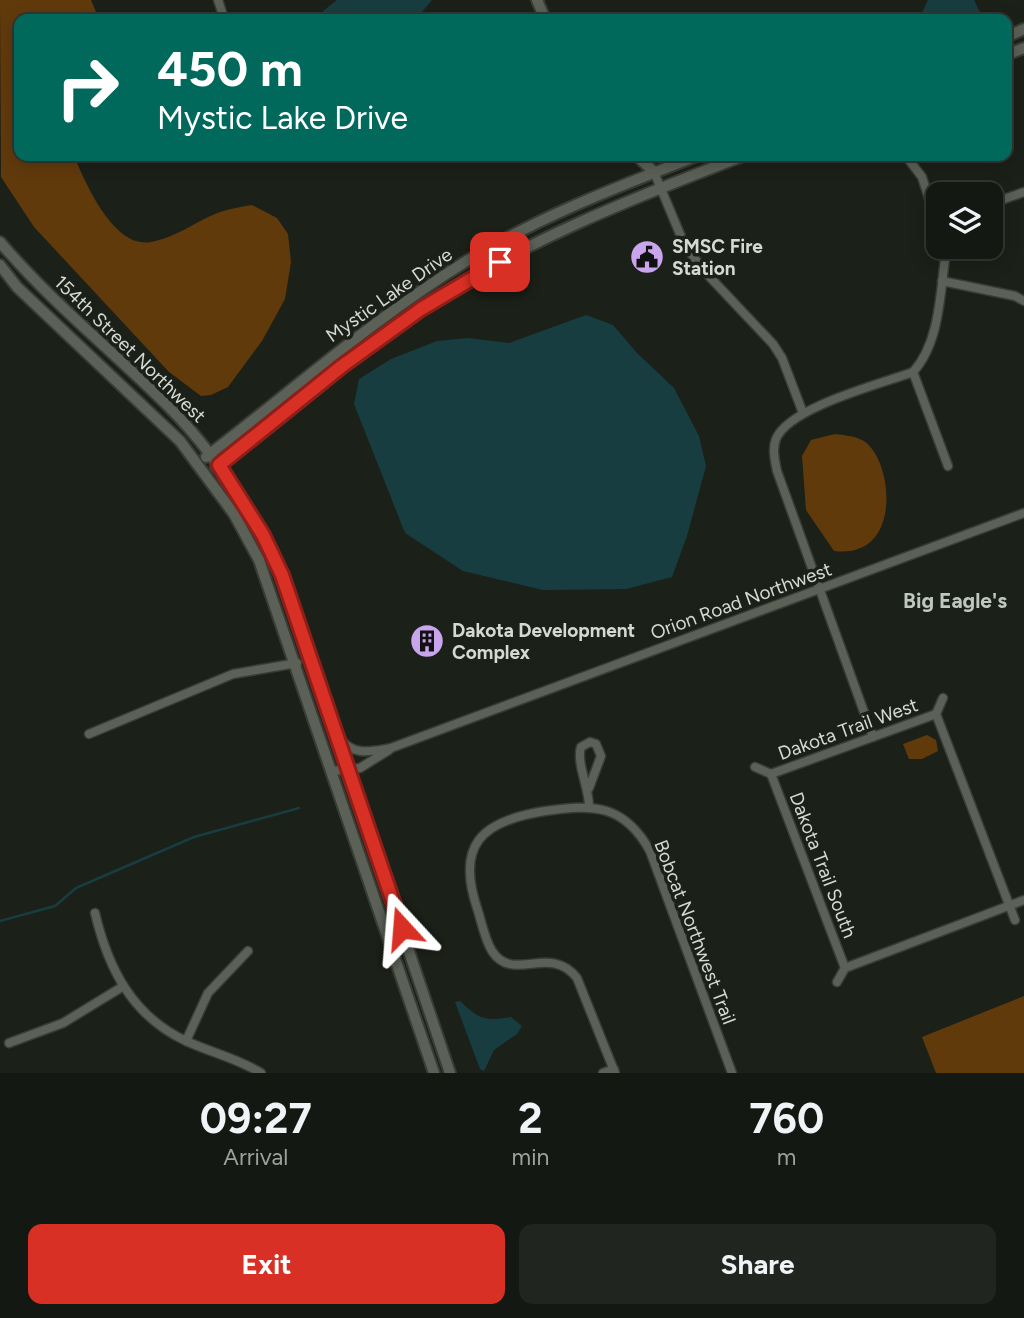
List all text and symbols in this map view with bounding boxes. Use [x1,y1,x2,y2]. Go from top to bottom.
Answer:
text: 450 m [157,39,303,98]
icon: right [42,42,133,133]
text: Mystic Lake Drive [157,99,408,137]
map controls [926,182,1003,259]
button: layers [926,182,1003,259]
pin [470,232,530,292]
place label: SMSC Fire Station [672,235,763,280]
public building icon: SMSC Fire Station [628,238,666,276]
street label: Mystic Lake Drive [321,243,457,347]
icon: arrive [481,243,519,281]
street label: 154th Street Northwest [49,271,211,427]
street label: Orion Road Northwest [647,557,835,645]
district label: Big Eagle's [903,588,1007,613]
place label: Dakota Development Complex [452,619,636,664]
building icon: Dakota Development Complex [408,622,446,660]
street label: Dakota Trail West [775,693,921,765]
street label: Dakota Trail South [785,789,861,941]
street label: Bobcat Northwest Trail [649,837,741,1027]
position arrow [365,891,439,965]
text: 09:27 [200,1093,312,1144]
text: 2 [518,1093,543,1144]
text: 760 [749,1093,824,1144]
text: Arrival [223,1143,288,1171]
text: min [512,1143,549,1171]
text: m [777,1143,796,1171]
button: Exit [28,1224,505,1304]
button: Share [519,1224,996,1304]

